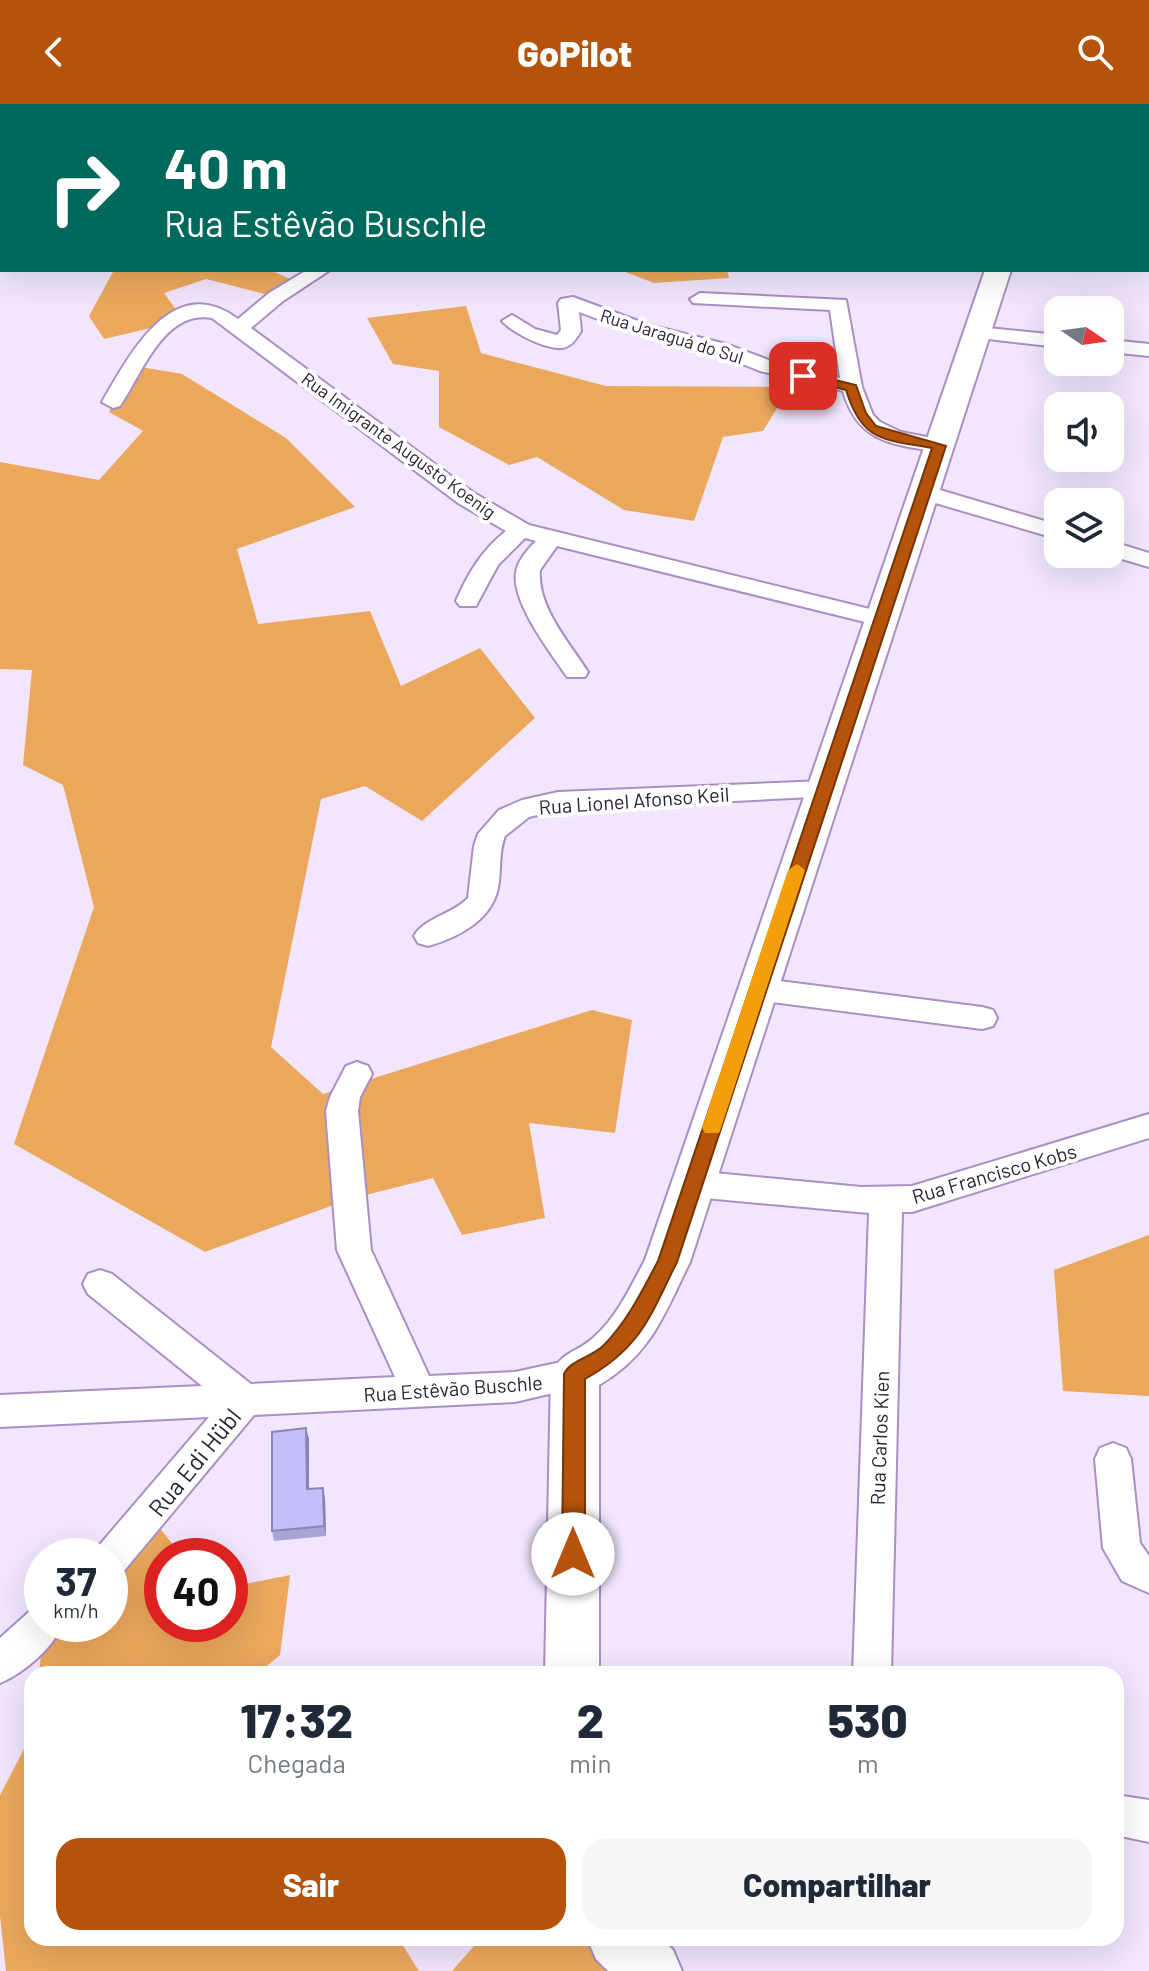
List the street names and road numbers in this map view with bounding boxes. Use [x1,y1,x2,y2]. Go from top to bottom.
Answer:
street label: Rua Jaraguá do Sul [598,304,746,368]
street label: Rua Imigrante Augusto Koenig [298,367,500,523]
street label: Rua Lionel Afonso Keil [538,781,730,819]
street label: Rua Francisco Kobs [909,1138,1079,1208]
street label: Rua Estêvão Buschle [363,1370,543,1406]
street label: Rua Carlos Kien [865,1370,893,1506]
street label: Rua Edi Hübl [142,1402,246,1522]

